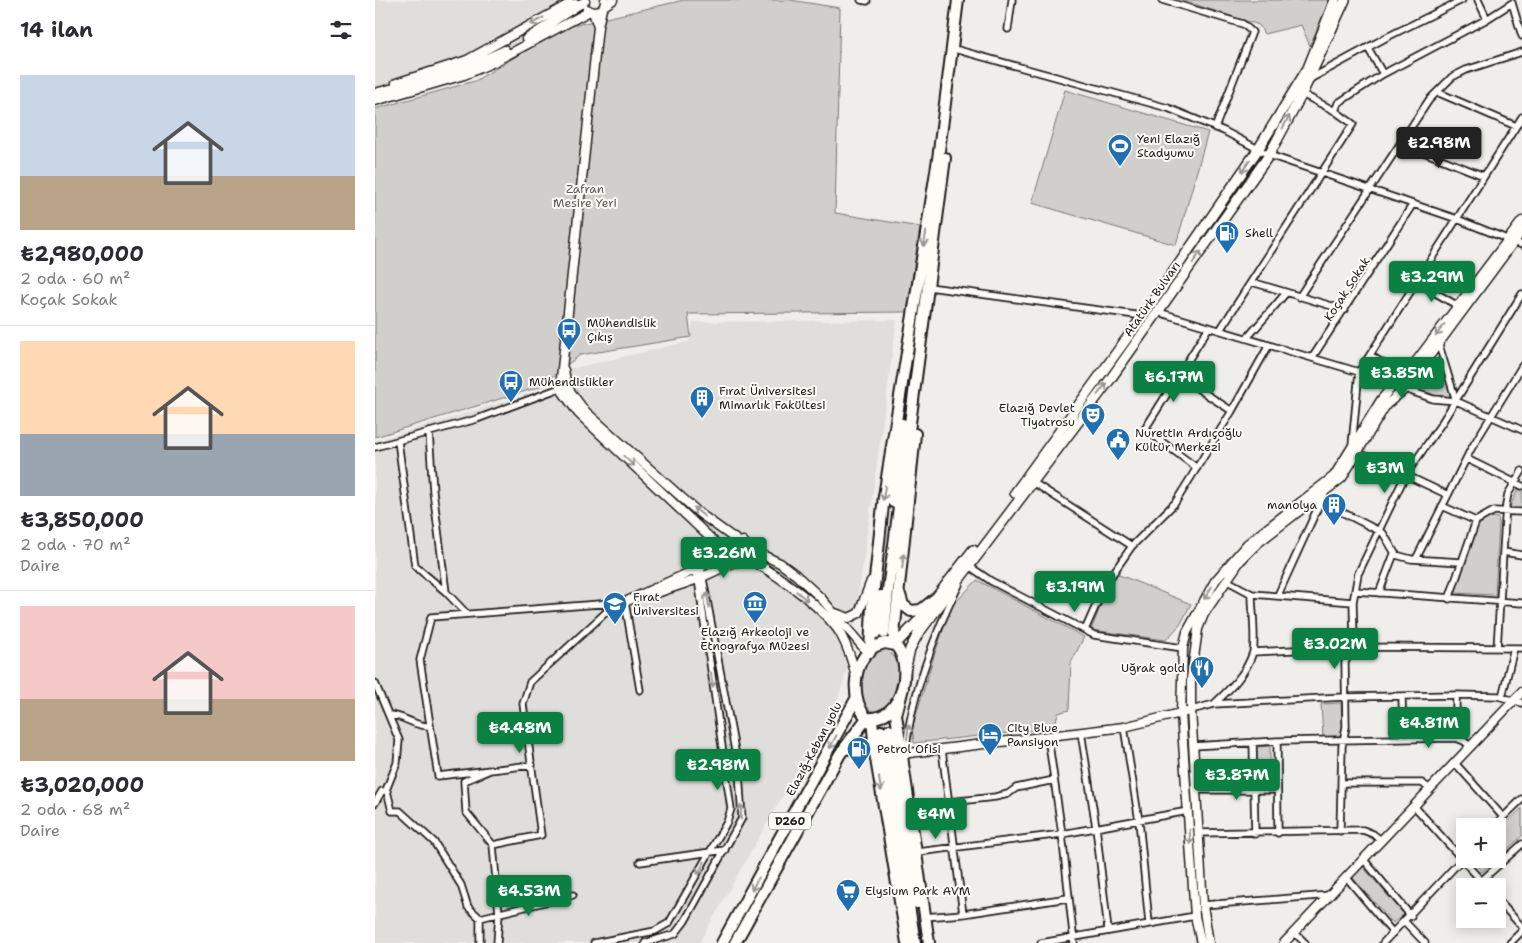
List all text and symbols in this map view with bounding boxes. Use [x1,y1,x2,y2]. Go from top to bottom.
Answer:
text: 14 ilan [20,16,93,44]
icon: filters [327,16,355,44]
one-way arrow [529,16,544,26]
icon: home [143,108,233,198]
one-way arrow [1282,115,1292,130]
pin: ₺2.98M [1398,126,1480,169]
place label: Yeni Elazığ Stadyumu [1137,131,1200,161]
text: ₺2.98M [1407,132,1471,153]
sports icon: Yeni Elazığ Stadyumu [1107,133,1133,167]
one-way arrow [1241,158,1251,172]
park label: Zafran Mesire Yeri [553,181,617,211]
fuel station icon: Shell [1214,220,1240,254]
place label: Shell [1245,225,1273,241]
one-way arrow [920,231,930,247]
text: ₺2,980,000 [20,240,144,268]
one-way arrow [1192,251,1202,265]
street label: Koçak Sokak [1320,254,1374,324]
street label: Atatürk Bulvarı [1120,258,1184,340]
pin: ₺3.29M [1391,260,1473,303]
text: ₺3.29M [1400,266,1464,287]
text: 2 oda · 60 m² [20,268,130,289]
text: Koçak Sokak [20,289,118,310]
place label: Mühendislik Çıkış [587,315,657,345]
bus stop icon: Mühendislik Çıkış [556,317,582,351]
one-way arrow [1435,323,1445,337]
pin: ₺3.85M [1361,356,1443,399]
pin: ₺6.17M [1133,360,1215,403]
text: ₺3.85M [1370,362,1434,383]
text: ₺6.17M [1144,366,1204,387]
bus stop icon: Mühendislikler [498,369,524,403]
icon: home [143,373,233,463]
place label: Mühendislikler [529,374,615,390]
one-way arrow [1097,382,1107,396]
place label: Fırat Üniversitesi Mimarlık Fakültesi [719,383,826,413]
building icon: Fırat Üniversitesi Mimarlık Fakültesi [689,385,715,419]
place label: Elazığ Devlet Tiyatrosu [999,400,1075,430]
theatre icon: Elazığ Devlet Tiyatrosu [1080,402,1106,436]
place label: Nurettin Ardıçoğlu Kültür Merkezi [1135,425,1242,455]
public building icon: Nurettin Ardıçoğlu Kültür Merkezi [1105,427,1131,461]
pin: ₺3M [1361,452,1409,494]
one-way arrow [623,455,635,467]
text: ₺3M [1366,457,1404,478]
one-way arrow [879,484,889,500]
building icon: manolya [1321,492,1347,526]
place label: manolya [1267,497,1318,513]
text: ₺3,850,000 [20,506,144,534]
one-way arrow [692,507,705,518]
text: 2 oda · 70 m² [20,534,131,555]
pin: ₺3.26M [683,536,765,579]
text: ₺3.26M [692,542,756,563]
one-way arrow [898,553,908,569]
text: Daire [20,555,60,576]
pin: ₺3.19M [1034,570,1116,613]
text: ₺3.19M [1045,576,1105,597]
one-way arrow [1202,585,1212,599]
place label: Fırat Üniversitesi [633,589,699,619]
museum icon: Elazığ Arkeoloji ve Etnografya Müzesi [742,590,768,624]
school or university icon: Fırat Üniversitesi [602,591,628,625]
one-way arrow [795,591,808,602]
one-way arrow [702,592,712,608]
place label: Elazığ Arkeoloji ve Etnografya Müzesi [700,624,810,654]
pin: ₺3.02M [1294,628,1376,670]
text: ₺3.02M [1303,633,1367,654]
icon: home [143,638,233,728]
restaurant icon: Uğrak gold [1189,655,1215,689]
place label: Uğrak gold [1121,660,1185,676]
one-way arrow [707,671,717,687]
street label: Elazığ-Keban yolu [782,699,846,799]
pin: ₺4.81M [1388,706,1470,749]
pin: ₺4.48M [479,712,561,754]
text: ₺4.81M [1399,712,1459,733]
text: ₺4.48M [488,717,552,738]
place label: City Blue Pansiyon [1007,720,1058,750]
hotel icon: City Blue Pansiyon [977,722,1003,756]
one-way arrow [904,724,914,740]
one-way arrow [828,734,838,749]
fuel station icon: Petrol Ofisi [846,736,872,770]
place label: Petrol Ofisi [877,741,941,757]
pin: ₺2.98M [677,748,759,791]
text: ₺2.98M [686,754,750,775]
pin: ₺3.87M [1196,758,1278,801]
text: ₺3.87M [1205,764,1269,785]
text: ₺3,020,000 [20,771,144,799]
one-way arrow [876,776,886,792]
pin: ₺4M [912,798,960,840]
text: 2 oda · 68 m² [20,799,130,820]
text: ₺4M [917,803,955,824]
one-way arrow [736,804,746,820]
road number: D260 [769,812,811,829]
map controls [1456,818,1506,928]
button: + [1456,818,1506,868]
text: Daire [20,820,60,841]
one-way arrow [1185,829,1194,845]
one-way arrow [695,861,705,875]
pin: ₺4.53M [488,874,570,917]
one-way arrow [750,876,759,891]
supermarket icon: Elysium Park AVM [835,878,861,912]
button: − [1456,878,1506,928]
text: ₺4.53M [497,880,561,901]
place label: Elysium Park AVM [865,883,971,899]

